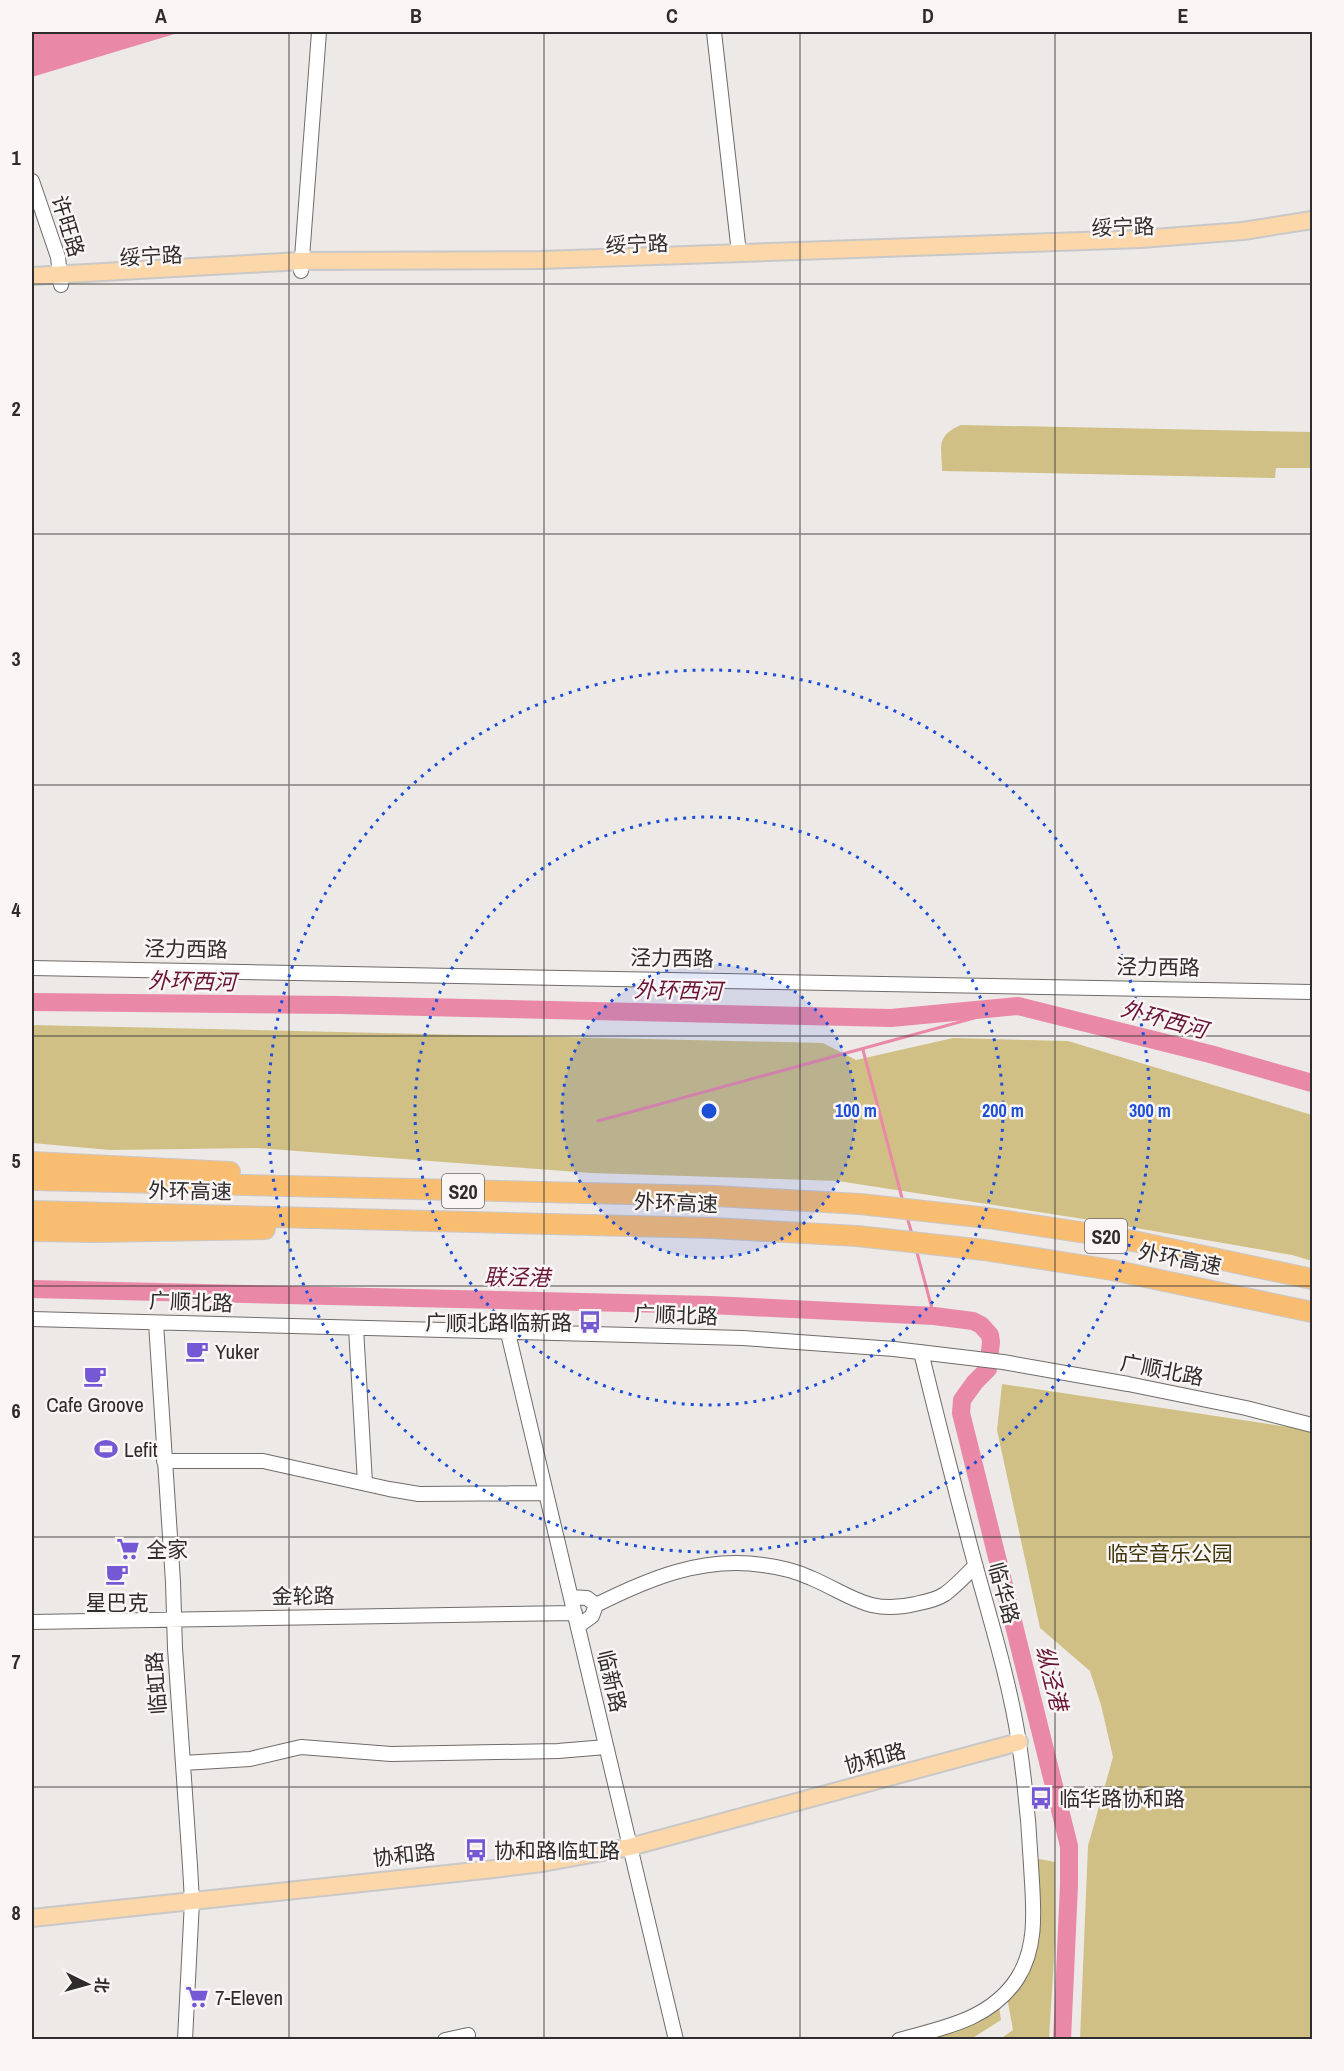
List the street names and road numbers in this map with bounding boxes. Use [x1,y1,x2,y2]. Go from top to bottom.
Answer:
street label: 许旺路 [45,192,91,260]
street label: 绥宁路 [1091,211,1155,243]
street label: 绥宁路 [605,228,669,260]
street label: 绥宁路 [119,240,183,272]
street label: 泾力西路 [144,934,228,964]
street label: 泾力西路 [630,943,714,973]
street label: 泾力西路 [1116,952,1200,982]
road number: S20 [442,1174,484,1208]
street label: 外环高速 [148,1176,232,1206]
street label: 外环高速 [634,1187,718,1219]
road number: S20 [1085,1219,1127,1253]
street label: 外环高速 [1136,1237,1224,1281]
street label: 广顺北路 [149,1286,233,1318]
street label: 广顺北路 [634,1299,718,1331]
street label: 广顺北路 [1118,1348,1206,1392]
street label: 临华路 [982,1559,1026,1627]
street label: 金轮路 [271,1581,335,1611]
street label: 临新路 [591,1647,633,1715]
street label: 临虹路 [139,1651,173,1715]
street label: 协和路 [841,1736,909,1780]
street label: 协和路 [371,1837,437,1873]

